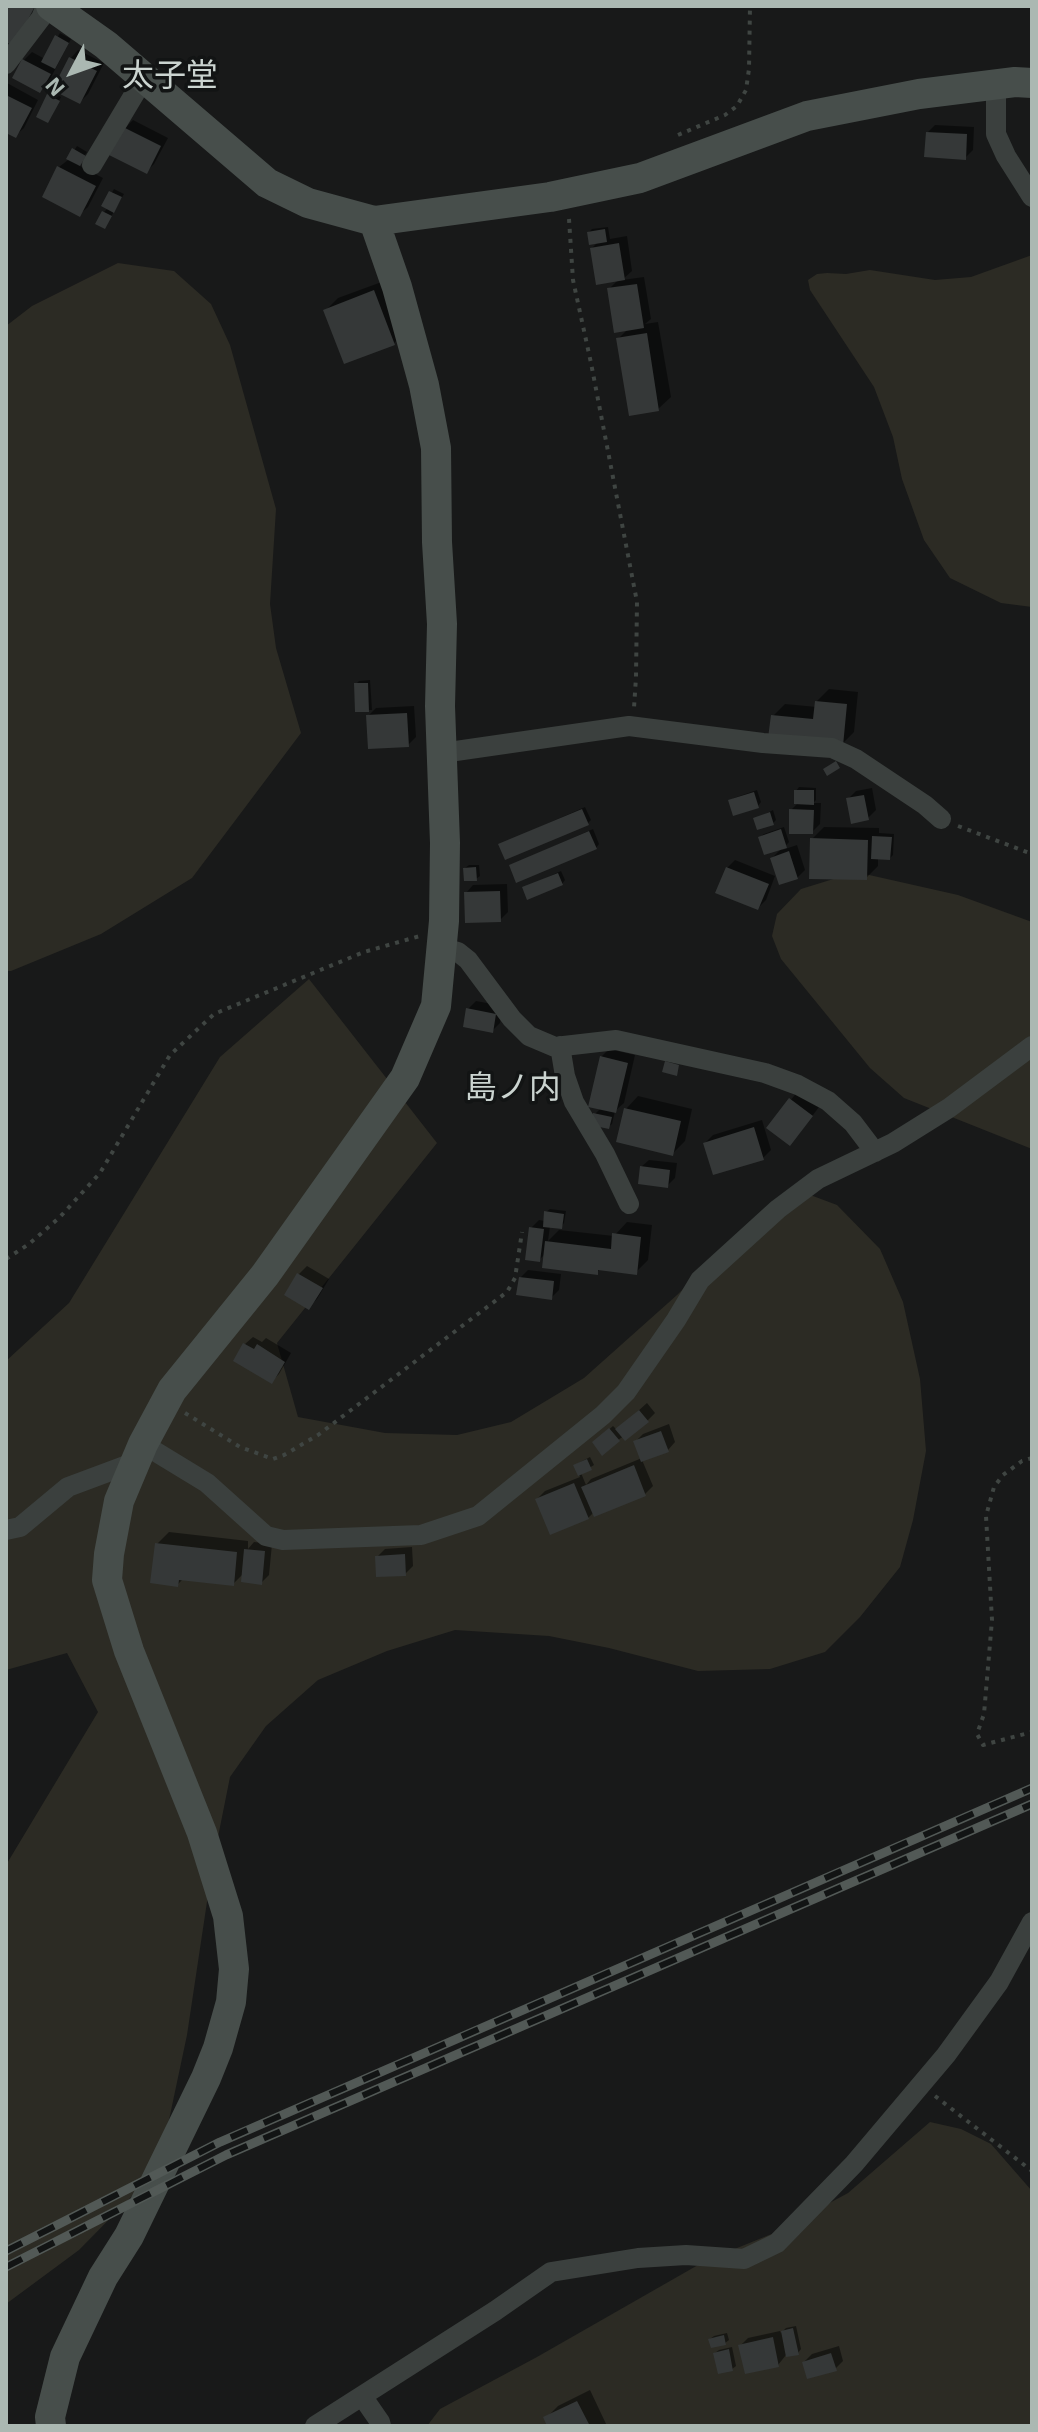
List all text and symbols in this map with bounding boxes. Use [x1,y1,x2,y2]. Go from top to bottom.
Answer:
north arrow [32,32,112,112]
district label: 太子堂 [122,56,218,94]
text: N [39,73,69,102]
district label: 島ノ内 [465,1068,561,1106]

